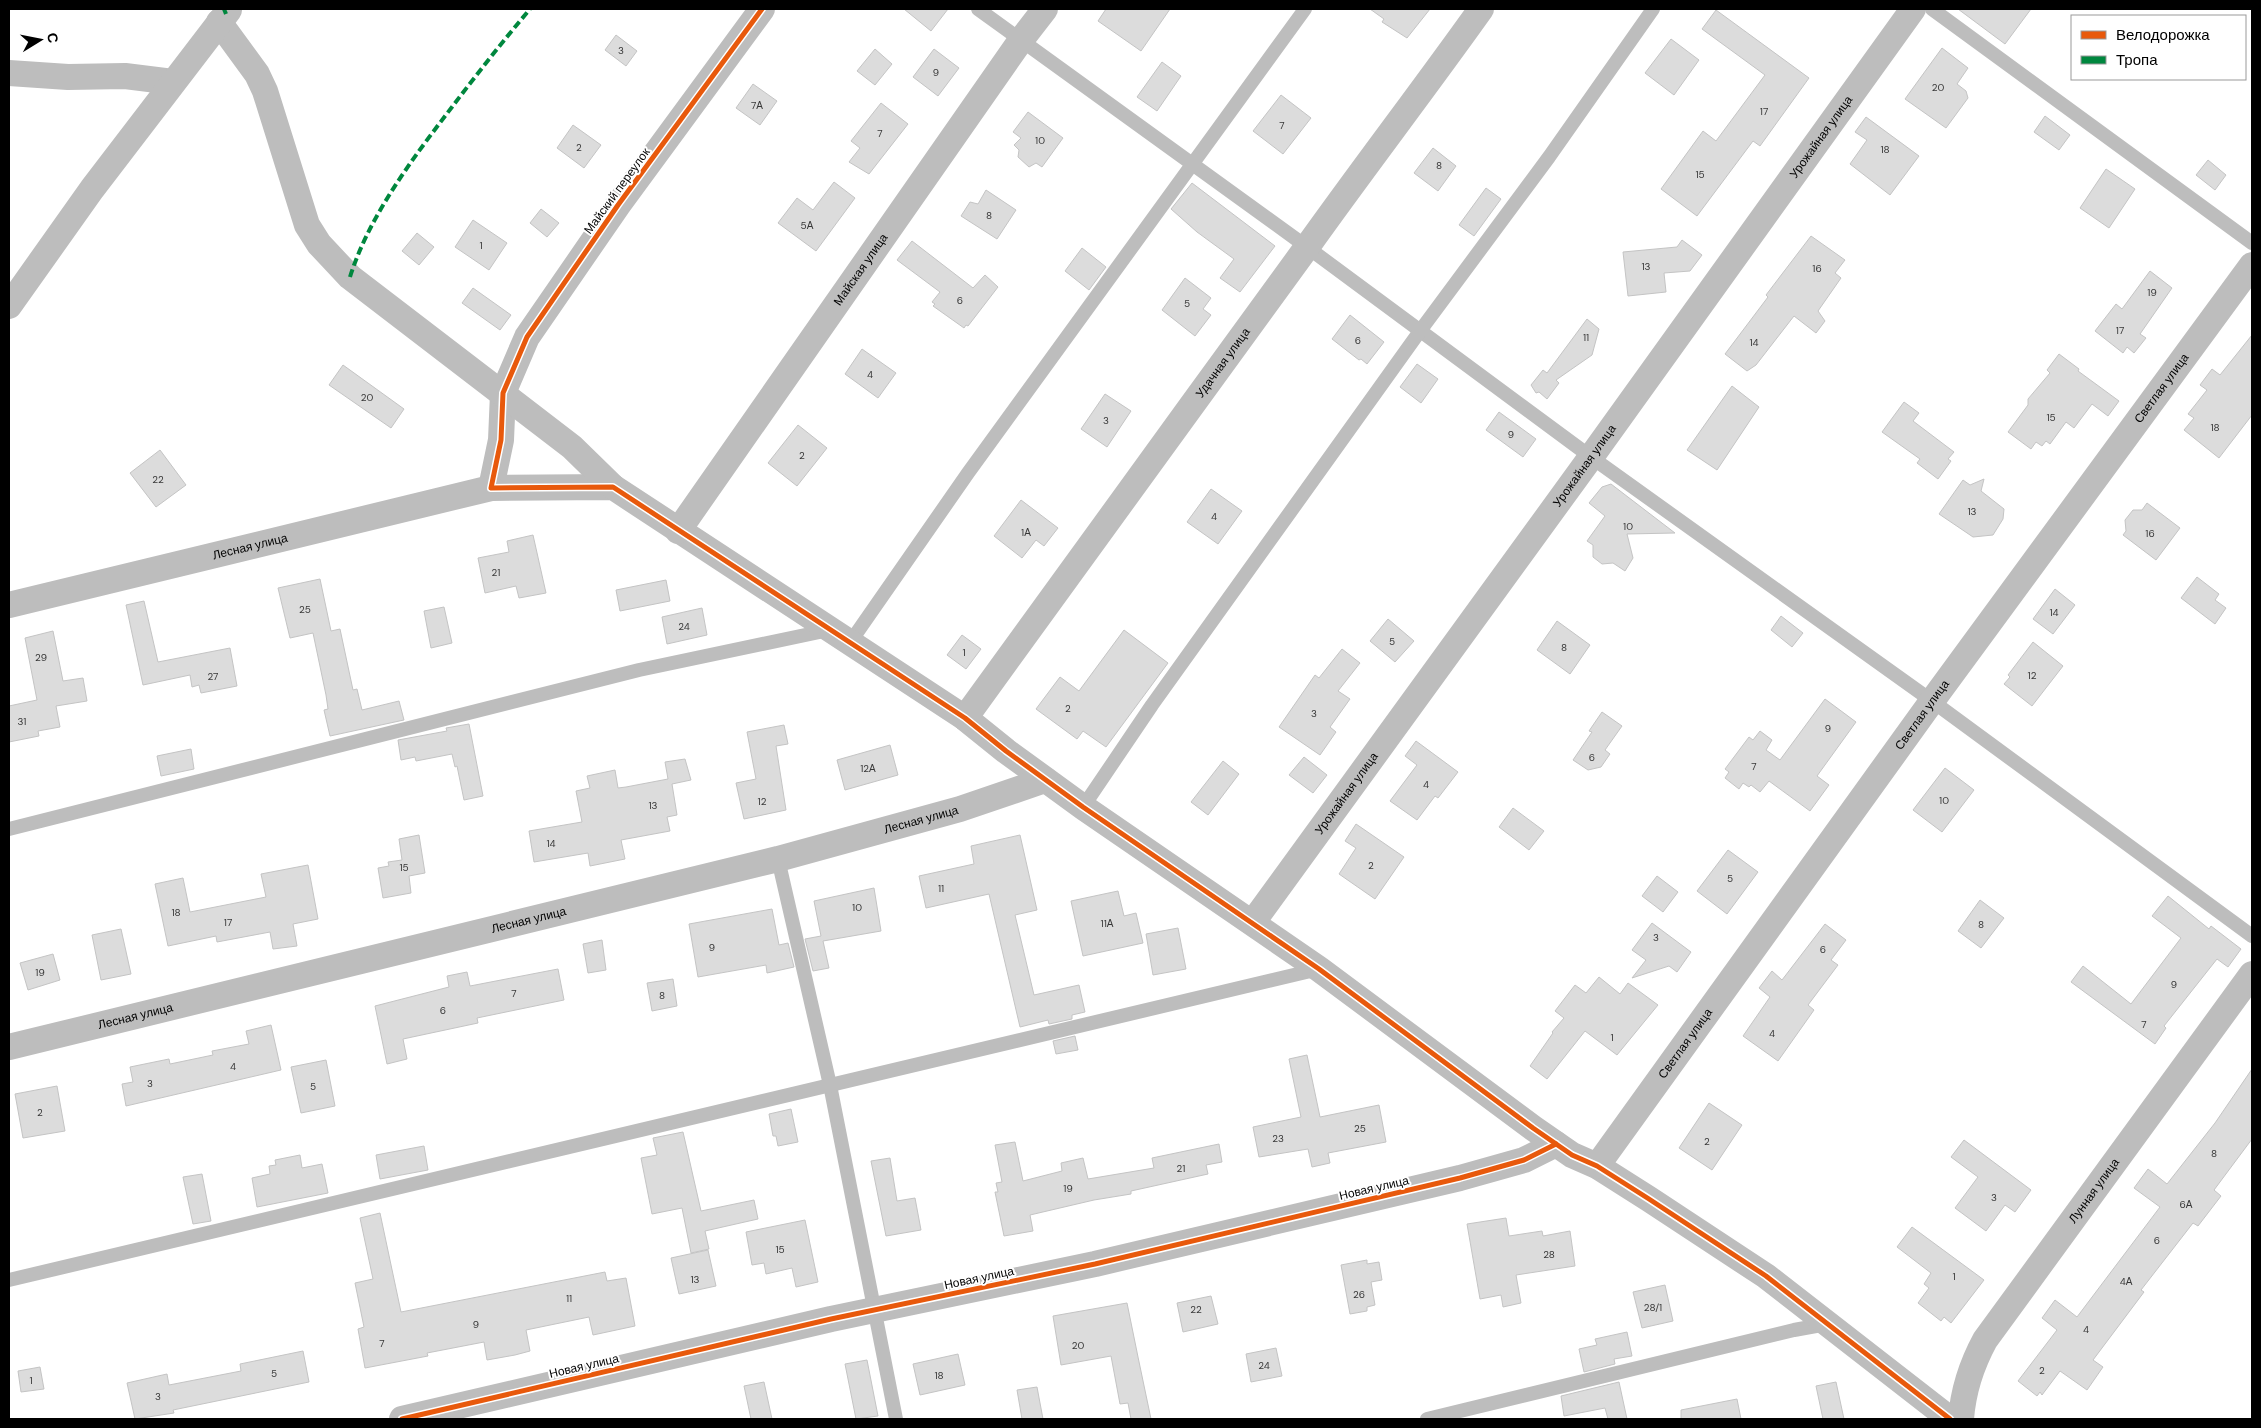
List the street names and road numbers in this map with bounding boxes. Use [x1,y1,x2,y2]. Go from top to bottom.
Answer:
street label: Урожайная улица [1786,92,1856,181]
street label: Майский переулок [580,144,654,237]
street label: Майская улица [830,230,892,309]
street label: Удачная улица [1192,324,1254,401]
street label: Светлая улица [2131,350,2193,426]
street label: Урожайная улица [1549,421,1620,510]
street label: Лесная улица [211,530,289,563]
street label: Светлая улица [1891,676,1953,753]
street label: Урожайная улица [1311,749,1382,838]
street label: Лесная улица [882,802,960,838]
street label: Лесная улица [490,903,568,937]
street label: Лесная улица [96,999,175,1033]
street label: Светлая улица [1655,1005,1716,1082]
street label: Лунная улица [2065,1155,2123,1226]
street label: Новая улица [1338,1172,1411,1204]
street label: Новая улица [943,1263,1016,1293]
street label: Новая улица [548,1350,621,1382]

